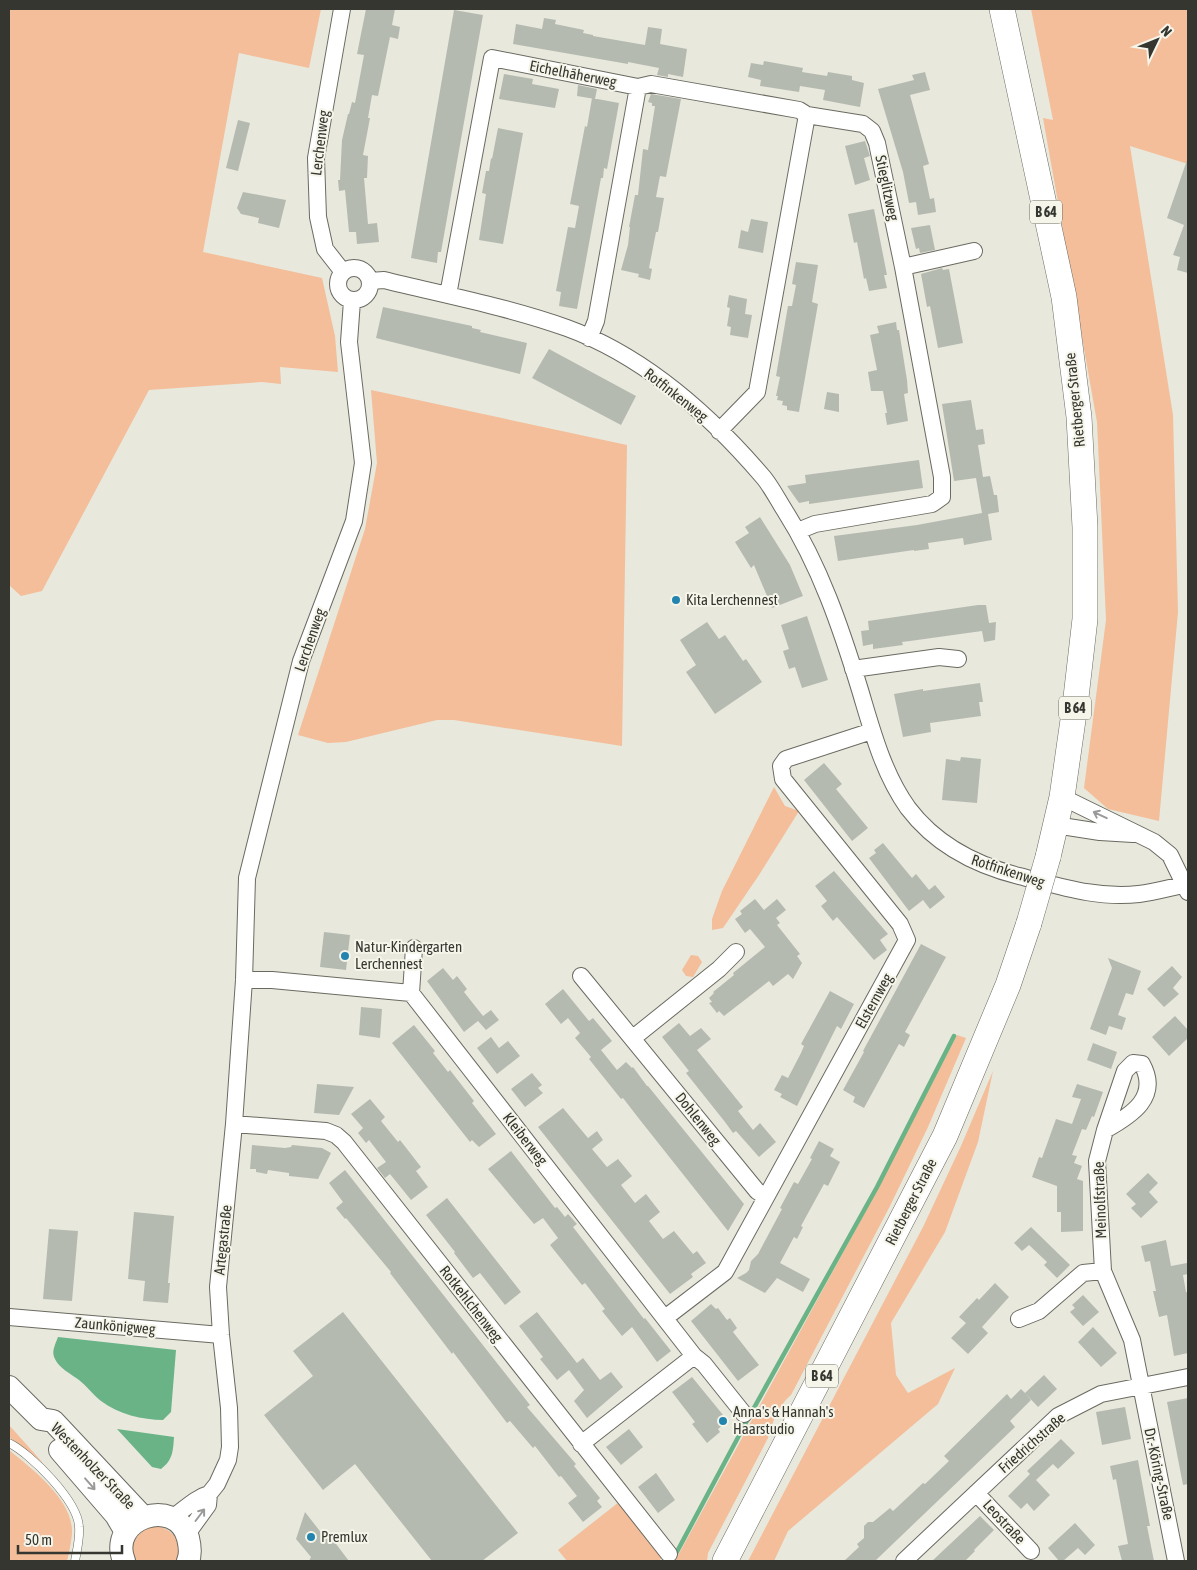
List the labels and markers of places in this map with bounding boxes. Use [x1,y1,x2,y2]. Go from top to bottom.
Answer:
place label: Kita Lerchennest [686,591,778,608]
marker: Kita Lerchennest [670,594,682,606]
place label: Natur-Kindergarten Lerchennest [355,938,462,972]
marker: Natur-Kindergarten Lerchennest [339,950,351,962]
place label: Anna's & Hannah's Haarstudio [733,1403,834,1437]
marker: Anna's & Hannah's Haarstudio [717,1415,729,1427]
place label: Premlux [321,1528,368,1545]
marker: Premlux [305,1531,317,1543]

